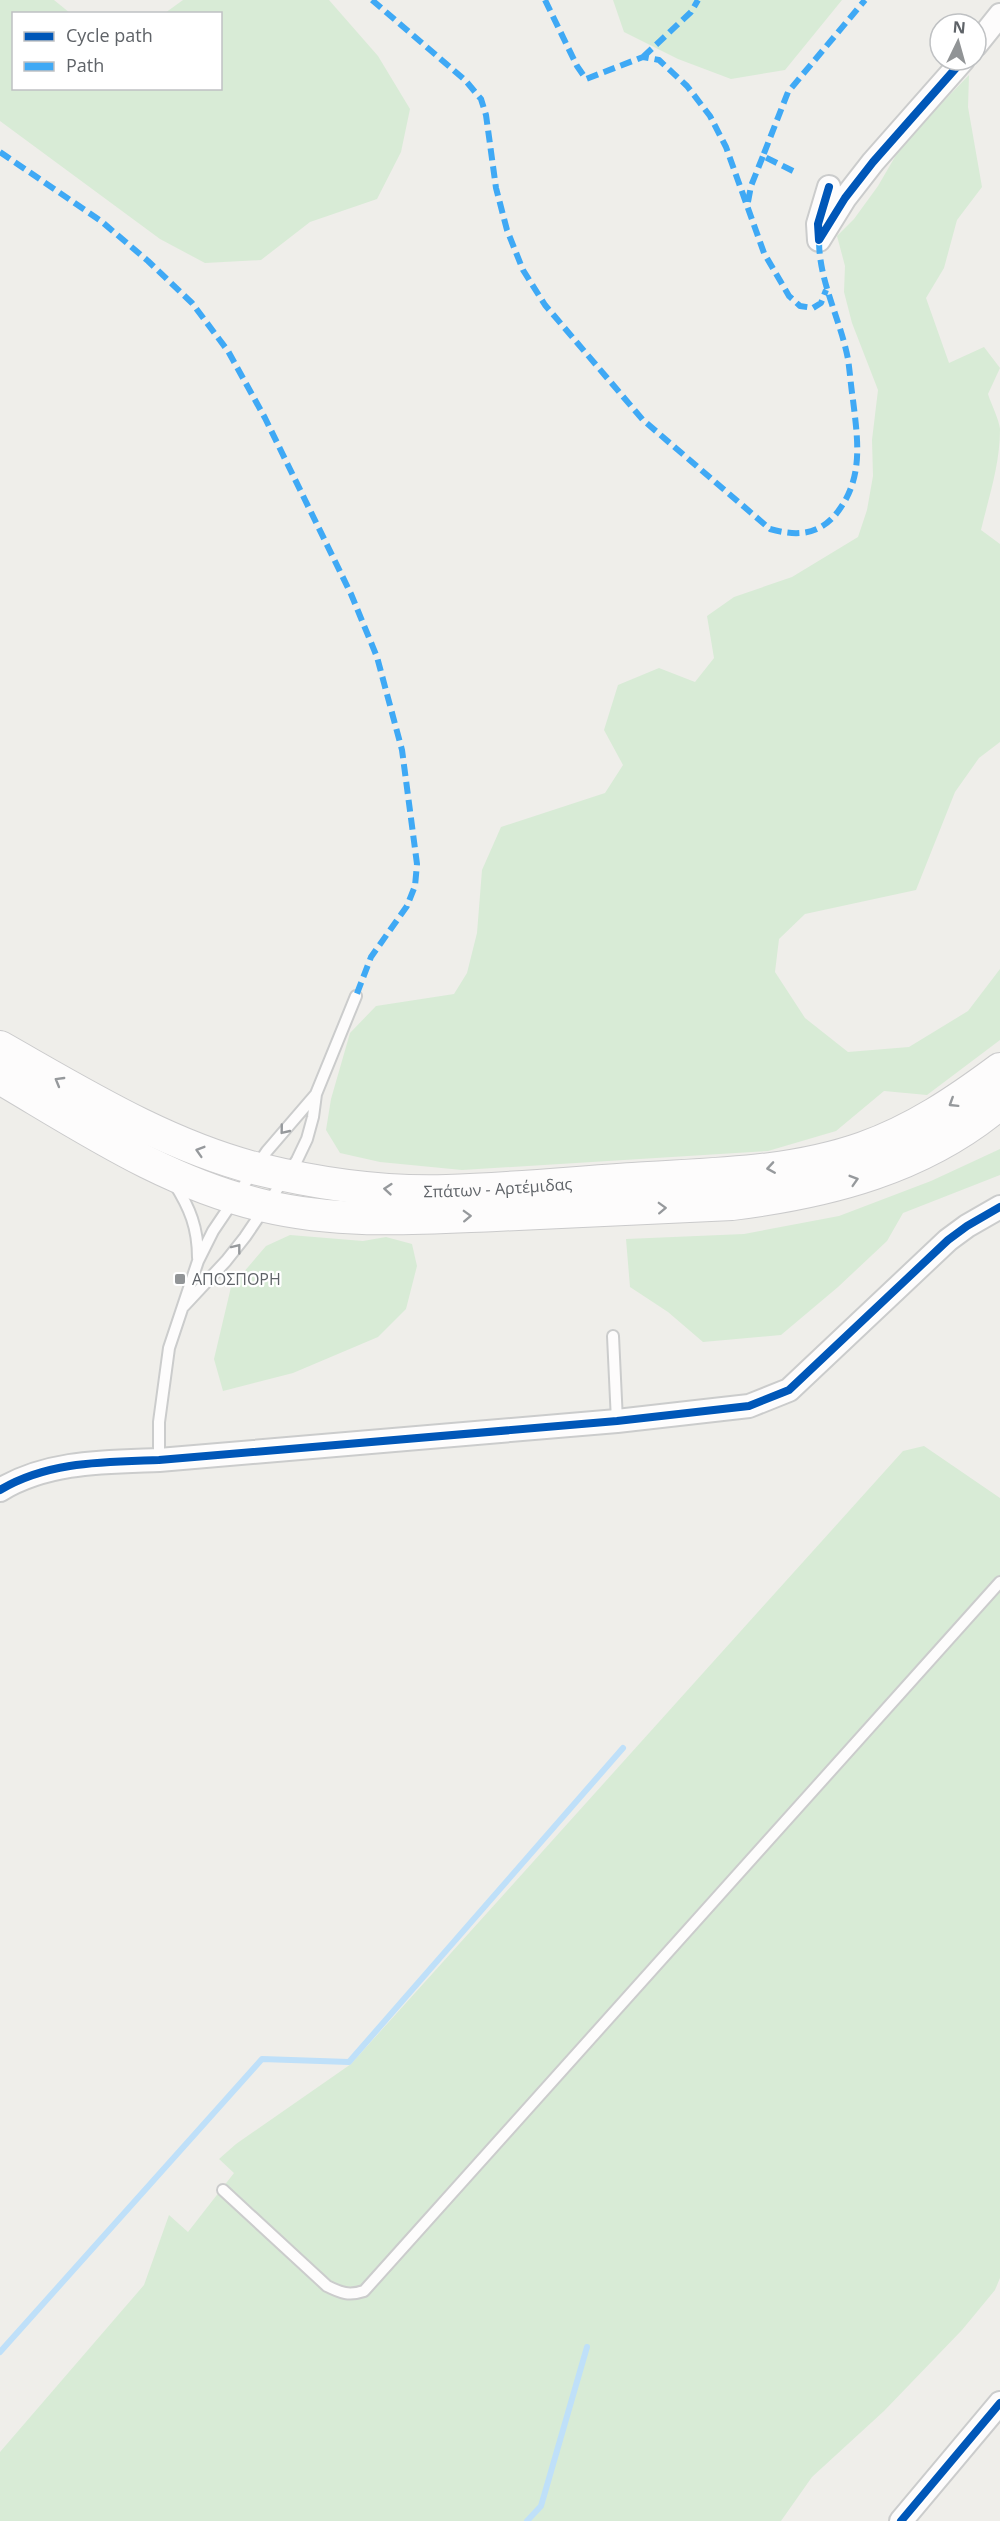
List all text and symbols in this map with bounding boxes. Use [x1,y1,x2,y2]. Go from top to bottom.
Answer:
legend [12,12,222,90]
north arrow [928,12,988,72]
text: N [952,16,967,39]
text: Cycle path [66,23,153,47]
text: Path [66,53,104,77]
one-way arrow [55,1077,65,1088]
one-way arrow [949,1096,959,1108]
one-way arrow [280,1123,291,1134]
one-way arrow [195,1146,206,1158]
one-way arrow [767,1162,776,1174]
street label: Σπάτων - Αρτέμιδας [423,1172,573,1202]
one-way arrow [848,1175,859,1188]
one-way arrow [384,1183,393,1196]
one-way arrow [657,1201,666,1214]
one-way arrow [463,1209,472,1222]
one-way arrow [229,1244,240,1255]
place label: ΑΠΟΣΠΟΡΗ [192,1268,281,1290]
marker: ΑΠΟΣΠΟΡΗ [173,1272,187,1286]

